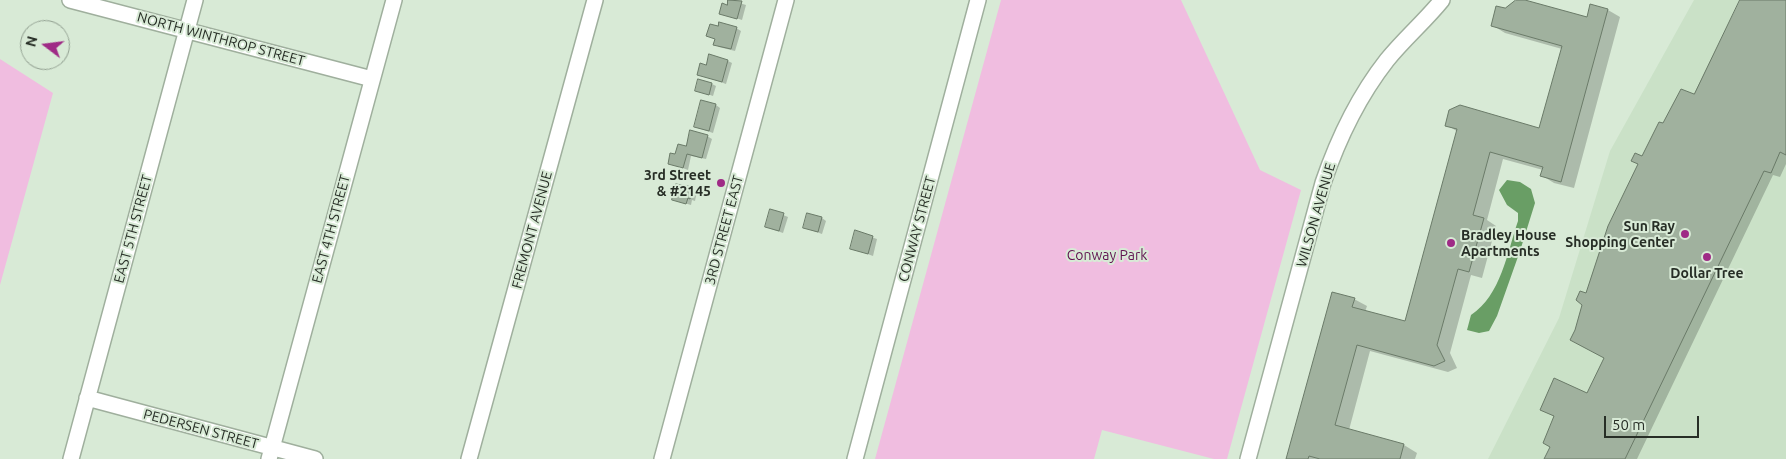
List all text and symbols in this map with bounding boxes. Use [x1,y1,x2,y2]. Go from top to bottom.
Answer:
street label: NORTH WINTHROP STREET [135,9,307,69]
north arrow [20,20,70,70]
text: N [22,34,41,49]
street label: WILSON AVENUE [1293,161,1339,269]
place label: 3rd Street & #2145 [644,167,711,200]
street label: FREMONT AVENUE [508,170,556,290]
street label: EAST 5TH STREET [110,173,156,285]
street label: EAST 4TH STREET [308,173,354,285]
street label: 3RD STREET EAST [701,173,747,287]
street label: CONWAY STREET [895,174,939,284]
marker: 3rd Street & #2145 [715,177,727,189]
place label: Sun Ray Shopping Center [1565,218,1675,250]
place label: Bradley House Apartments [1461,227,1556,260]
marker: Sun Ray Shopping Center [1679,228,1691,240]
marker: Bradley House Apartments [1445,237,1457,249]
park label: Conway Park [1067,247,1147,263]
marker: Dollar Tree [1701,251,1713,263]
place label: Dollar Tree [1670,265,1744,281]
street label: PEDERSEN STREET [142,406,260,452]
scale bar [1606,406,1701,438]
text: 50 m [1612,416,1645,433]

